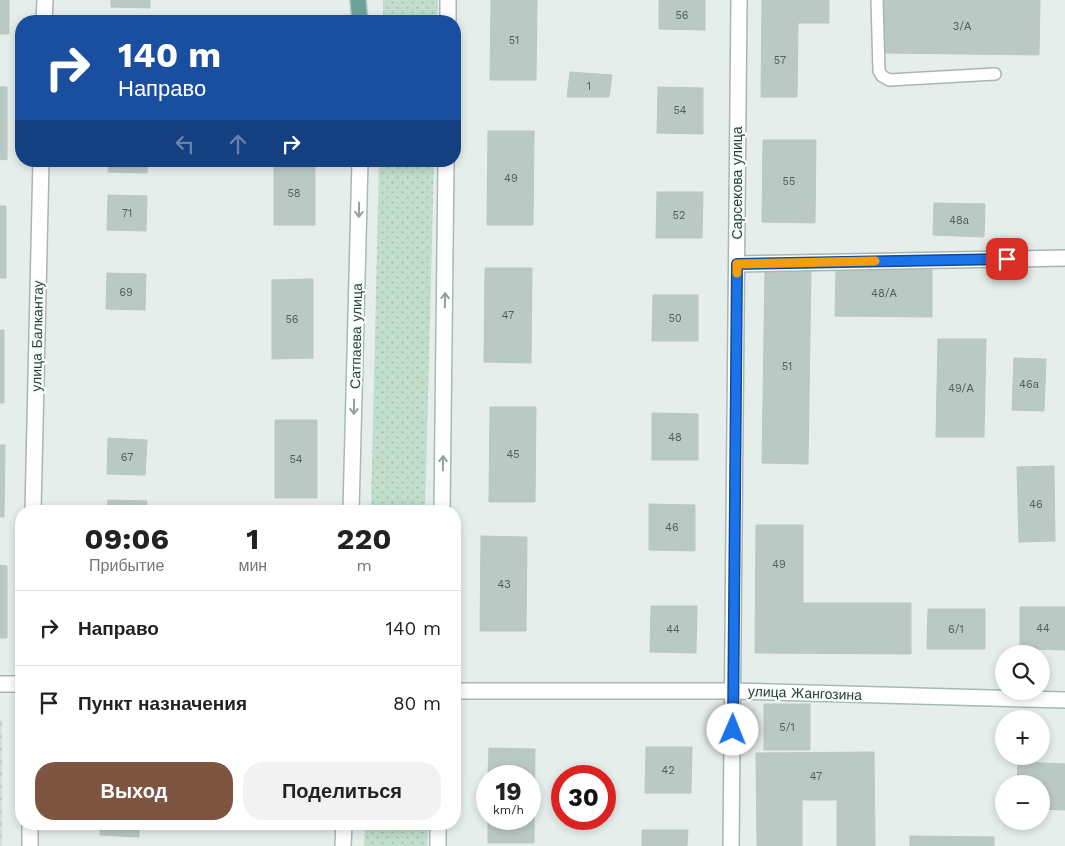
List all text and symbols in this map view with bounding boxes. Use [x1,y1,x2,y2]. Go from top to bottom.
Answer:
house number: 56 [675,9,689,22]
house number: 3/А [953,20,972,33]
text: 140 m [118,34,221,76]
house number: 51 [509,34,519,47]
icon: right [35,35,100,100]
house number: 57 [774,54,786,67]
text: Направо [118,76,206,101]
house number: 1 [587,80,591,93]
house number: 54 [673,104,687,117]
street label: Сарсекова улица [729,126,745,240]
icon: left [171,130,199,158]
icon: ahead [224,130,252,158]
icon: right [277,130,305,158]
house number: 49 [504,172,518,185]
house number: 55 [783,175,795,188]
house number: 58 [287,187,301,200]
one-way arrow [354,202,364,218]
house number: 71 [122,207,132,220]
house number: 52 [673,209,685,222]
house number: 48а [949,214,970,227]
pin [986,238,1028,280]
icon: arrive [993,245,1021,273]
street label: улица Балкантау [28,280,46,392]
street label: Сатпаева улица [347,283,365,389]
house number: 69 [119,286,133,299]
house number: 48/А [871,287,897,300]
one-way arrow [440,292,450,308]
house number: 47 [502,309,514,322]
house number: 50 [668,312,682,325]
house number: 56 [285,313,299,326]
house number: 51 [782,360,792,373]
house number: 46а [1019,378,1040,391]
house number: 49/А [948,382,974,395]
one-way arrow [349,399,359,415]
house number: 48 [668,431,682,444]
house number: 45 [506,448,520,461]
house number: 67 [121,451,133,464]
house number: 54 [289,453,303,466]
one-way arrow [438,455,448,471]
house number: 46 [1029,498,1043,511]
text: 09:06 [84,521,169,556]
text: 1 [246,521,259,556]
text: 220 [337,521,392,556]
house number: 46 [665,521,679,534]
text: Прибытие [89,556,164,575]
text: мин [238,556,267,575]
text: m [356,556,372,575]
house number: 49 [772,558,786,571]
house number: 43 [497,578,511,591]
icon: right [35,614,63,642]
text: Направо [78,617,159,640]
text: 140 m [386,617,441,640]
house number: 44 [1036,622,1050,635]
house number: 44 [666,623,680,636]
house number: 6/1 [948,623,964,636]
map controls [995,645,1050,830]
button: search [995,645,1050,700]
street label: улица Жангозина [748,683,862,703]
icon: arrive [35,689,63,717]
text: Пункт назначения [78,692,247,715]
text: 80 m [393,692,441,715]
position arrow [706,703,758,755]
button: + [995,710,1050,765]
house number: 5/1 [779,721,795,734]
button: Выход [35,762,233,820]
button: Поделиться [243,762,441,820]
house number: 42 [661,764,675,777]
speed limit sign: 30 [551,765,616,830]
house number: 47 [810,770,822,783]
button: − [995,775,1050,830]
text: 19 [495,777,522,806]
text: km/h [493,803,524,817]

